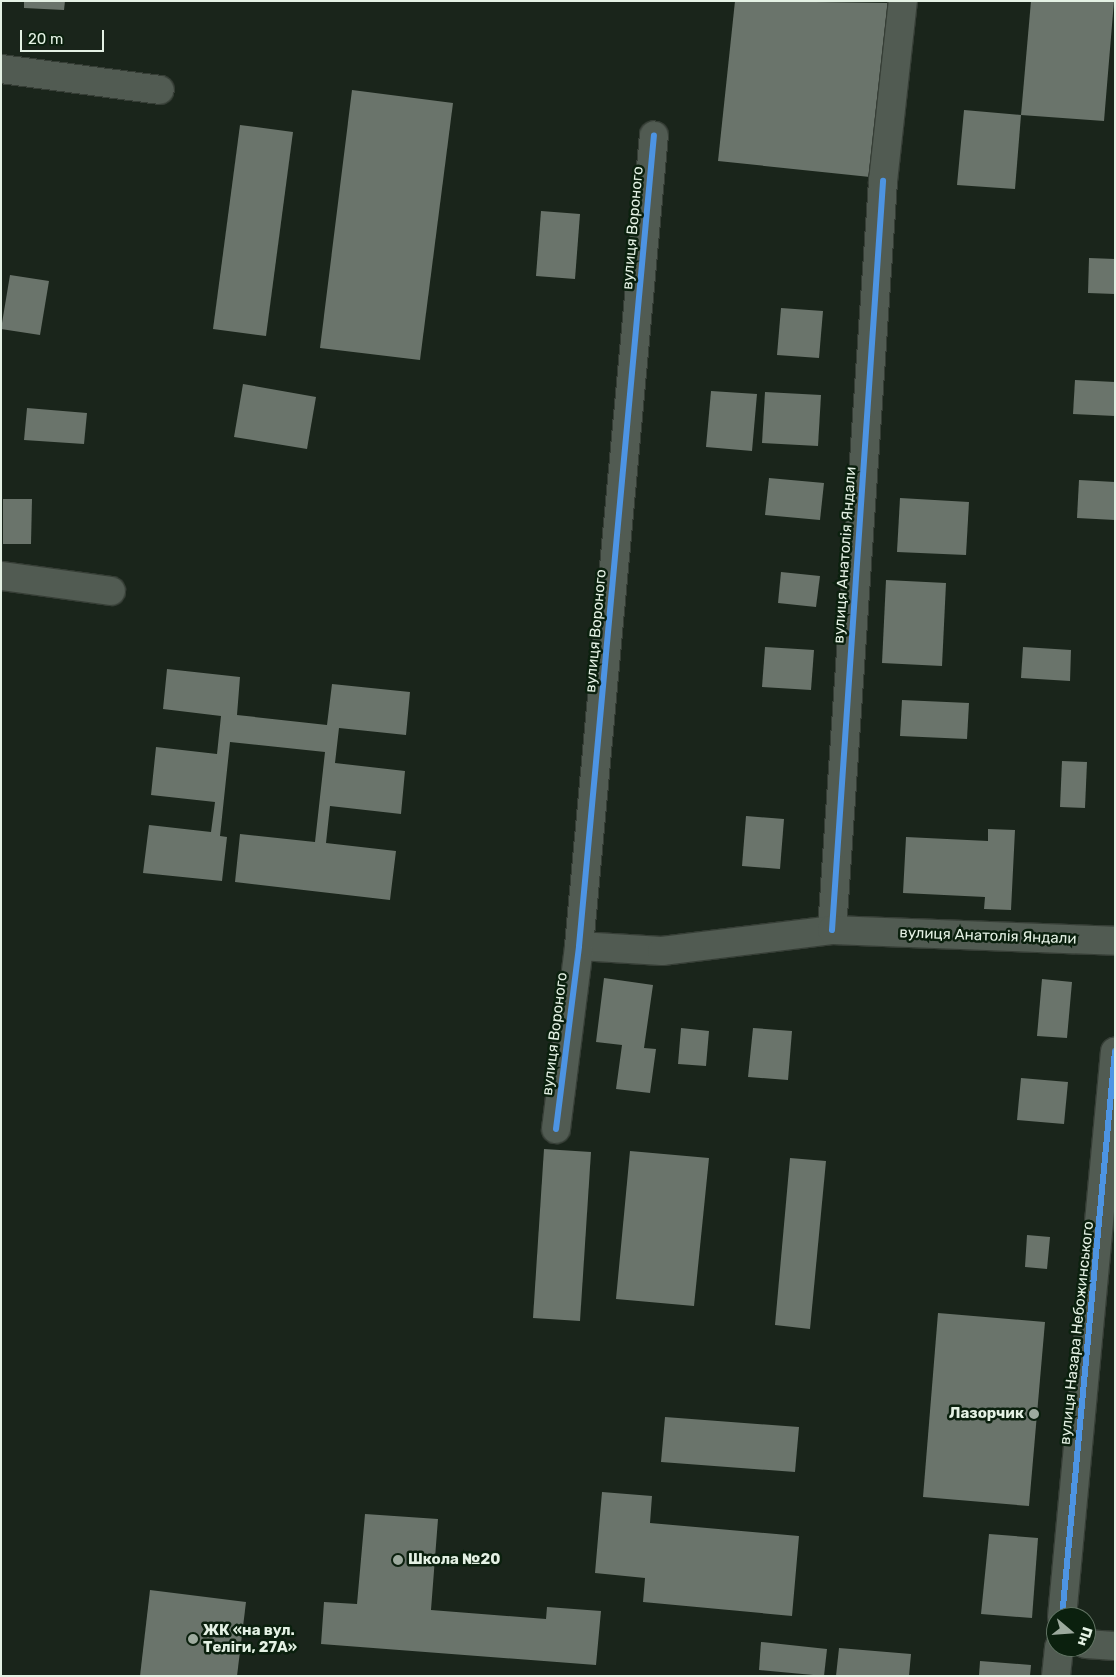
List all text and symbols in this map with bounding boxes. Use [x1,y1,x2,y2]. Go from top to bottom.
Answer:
scale bar [22,20,106,52]
text: 20 m [28,30,63,48]
street label: вулиця Вороного [619,165,647,291]
street label: вулиця Анатолія Яндали [830,466,860,644]
street label: вулиця Вороного [582,568,610,694]
street label: вулиця Анатолія Яндали [899,924,1077,948]
street label: вулиця Вороного [539,971,571,1097]
street label: вулиця Назара Небожинського [1056,1220,1098,1446]
place label: Лазорчик [949,1405,1024,1423]
marker: Лазорчик [1028,1408,1040,1420]
place label: Школа №20 [408,1551,500,1569]
marker: Школа №20 [392,1554,404,1566]
north arrow [1046,1607,1096,1657]
place label: ЖК «на вул. Теліги, 27А» [203,1621,297,1656]
text: Пн [1074,1625,1096,1648]
marker: ЖК «на вул. Теліги, 27А» [187,1633,199,1645]

